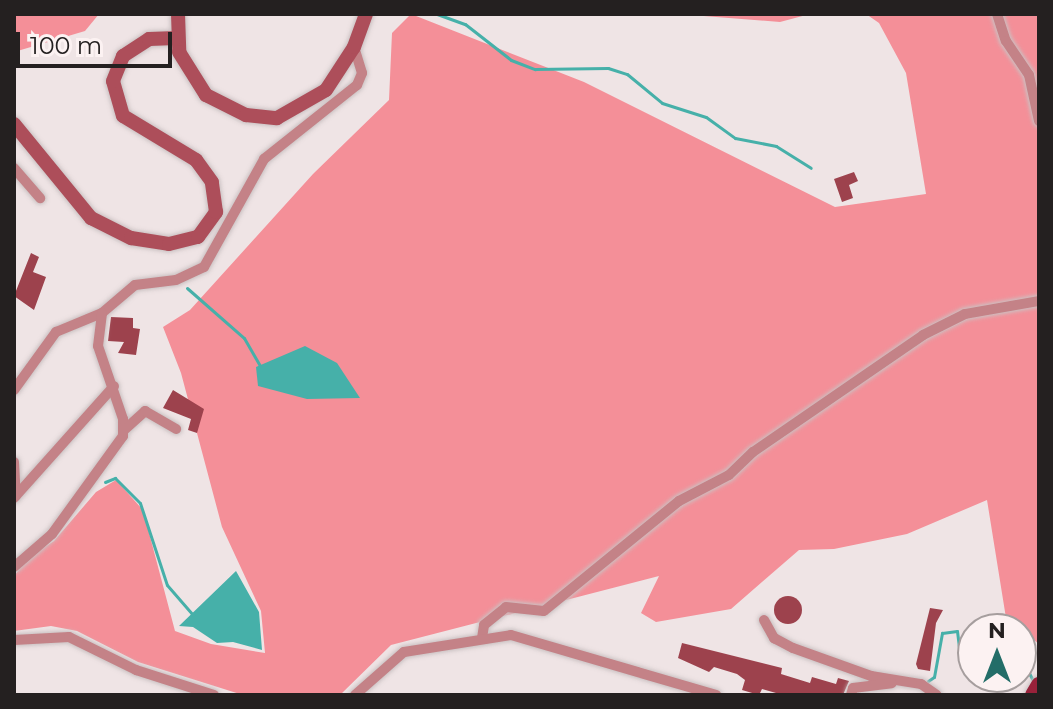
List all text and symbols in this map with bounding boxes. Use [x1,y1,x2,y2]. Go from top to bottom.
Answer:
scale bar [20,16,176,66]
text: 100 m [30,31,102,60]
north arrow [957,613,1037,693]
text: N [988,617,1006,644]

